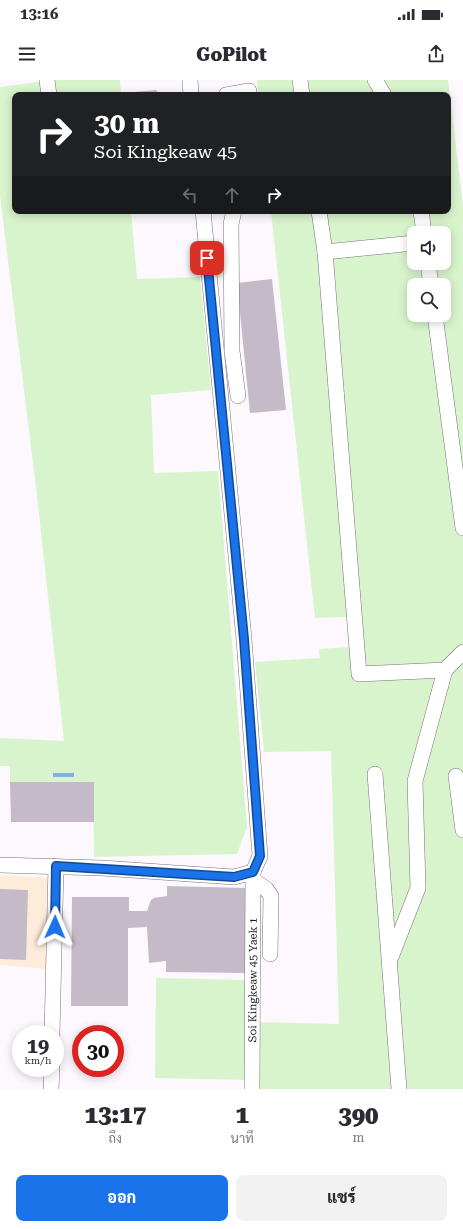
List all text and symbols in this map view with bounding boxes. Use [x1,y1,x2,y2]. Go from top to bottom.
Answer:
text: 13:16 [20,5,58,23]
icon: menu [16,43,38,65]
icon: share [425,43,447,65]
text: GoPilot [196,44,267,65]
text: 30 m [94,107,159,140]
icon: right [28,108,80,160]
text: Soi Kingkeaw 45 [94,141,237,162]
icon: left [179,184,201,206]
icon: ahead [221,184,243,206]
icon: right [263,184,285,206]
map controls [407,226,451,322]
button: sound [407,226,451,270]
pin [190,241,224,275]
icon: arrive [196,247,218,269]
button: search [407,278,451,322]
position arrow [34,906,76,948]
street label: Soi Kingkeaw 45 Yaek 1 [246,918,260,1042]
speed limit sign: 30 [72,1025,124,1077]
text: 19 [27,1034,49,1058]
text: km/h [25,1055,51,1066]
text: 13:17 [84,1101,146,1129]
text: 1 [235,1101,249,1129]
text: 390 [338,1102,379,1130]
text: m [352,1130,364,1145]
text: ถึง [109,1131,122,1146]
text: นาที [231,1131,254,1146]
button: ออก [16,1175,228,1221]
button: แชร์ [236,1175,447,1221]

